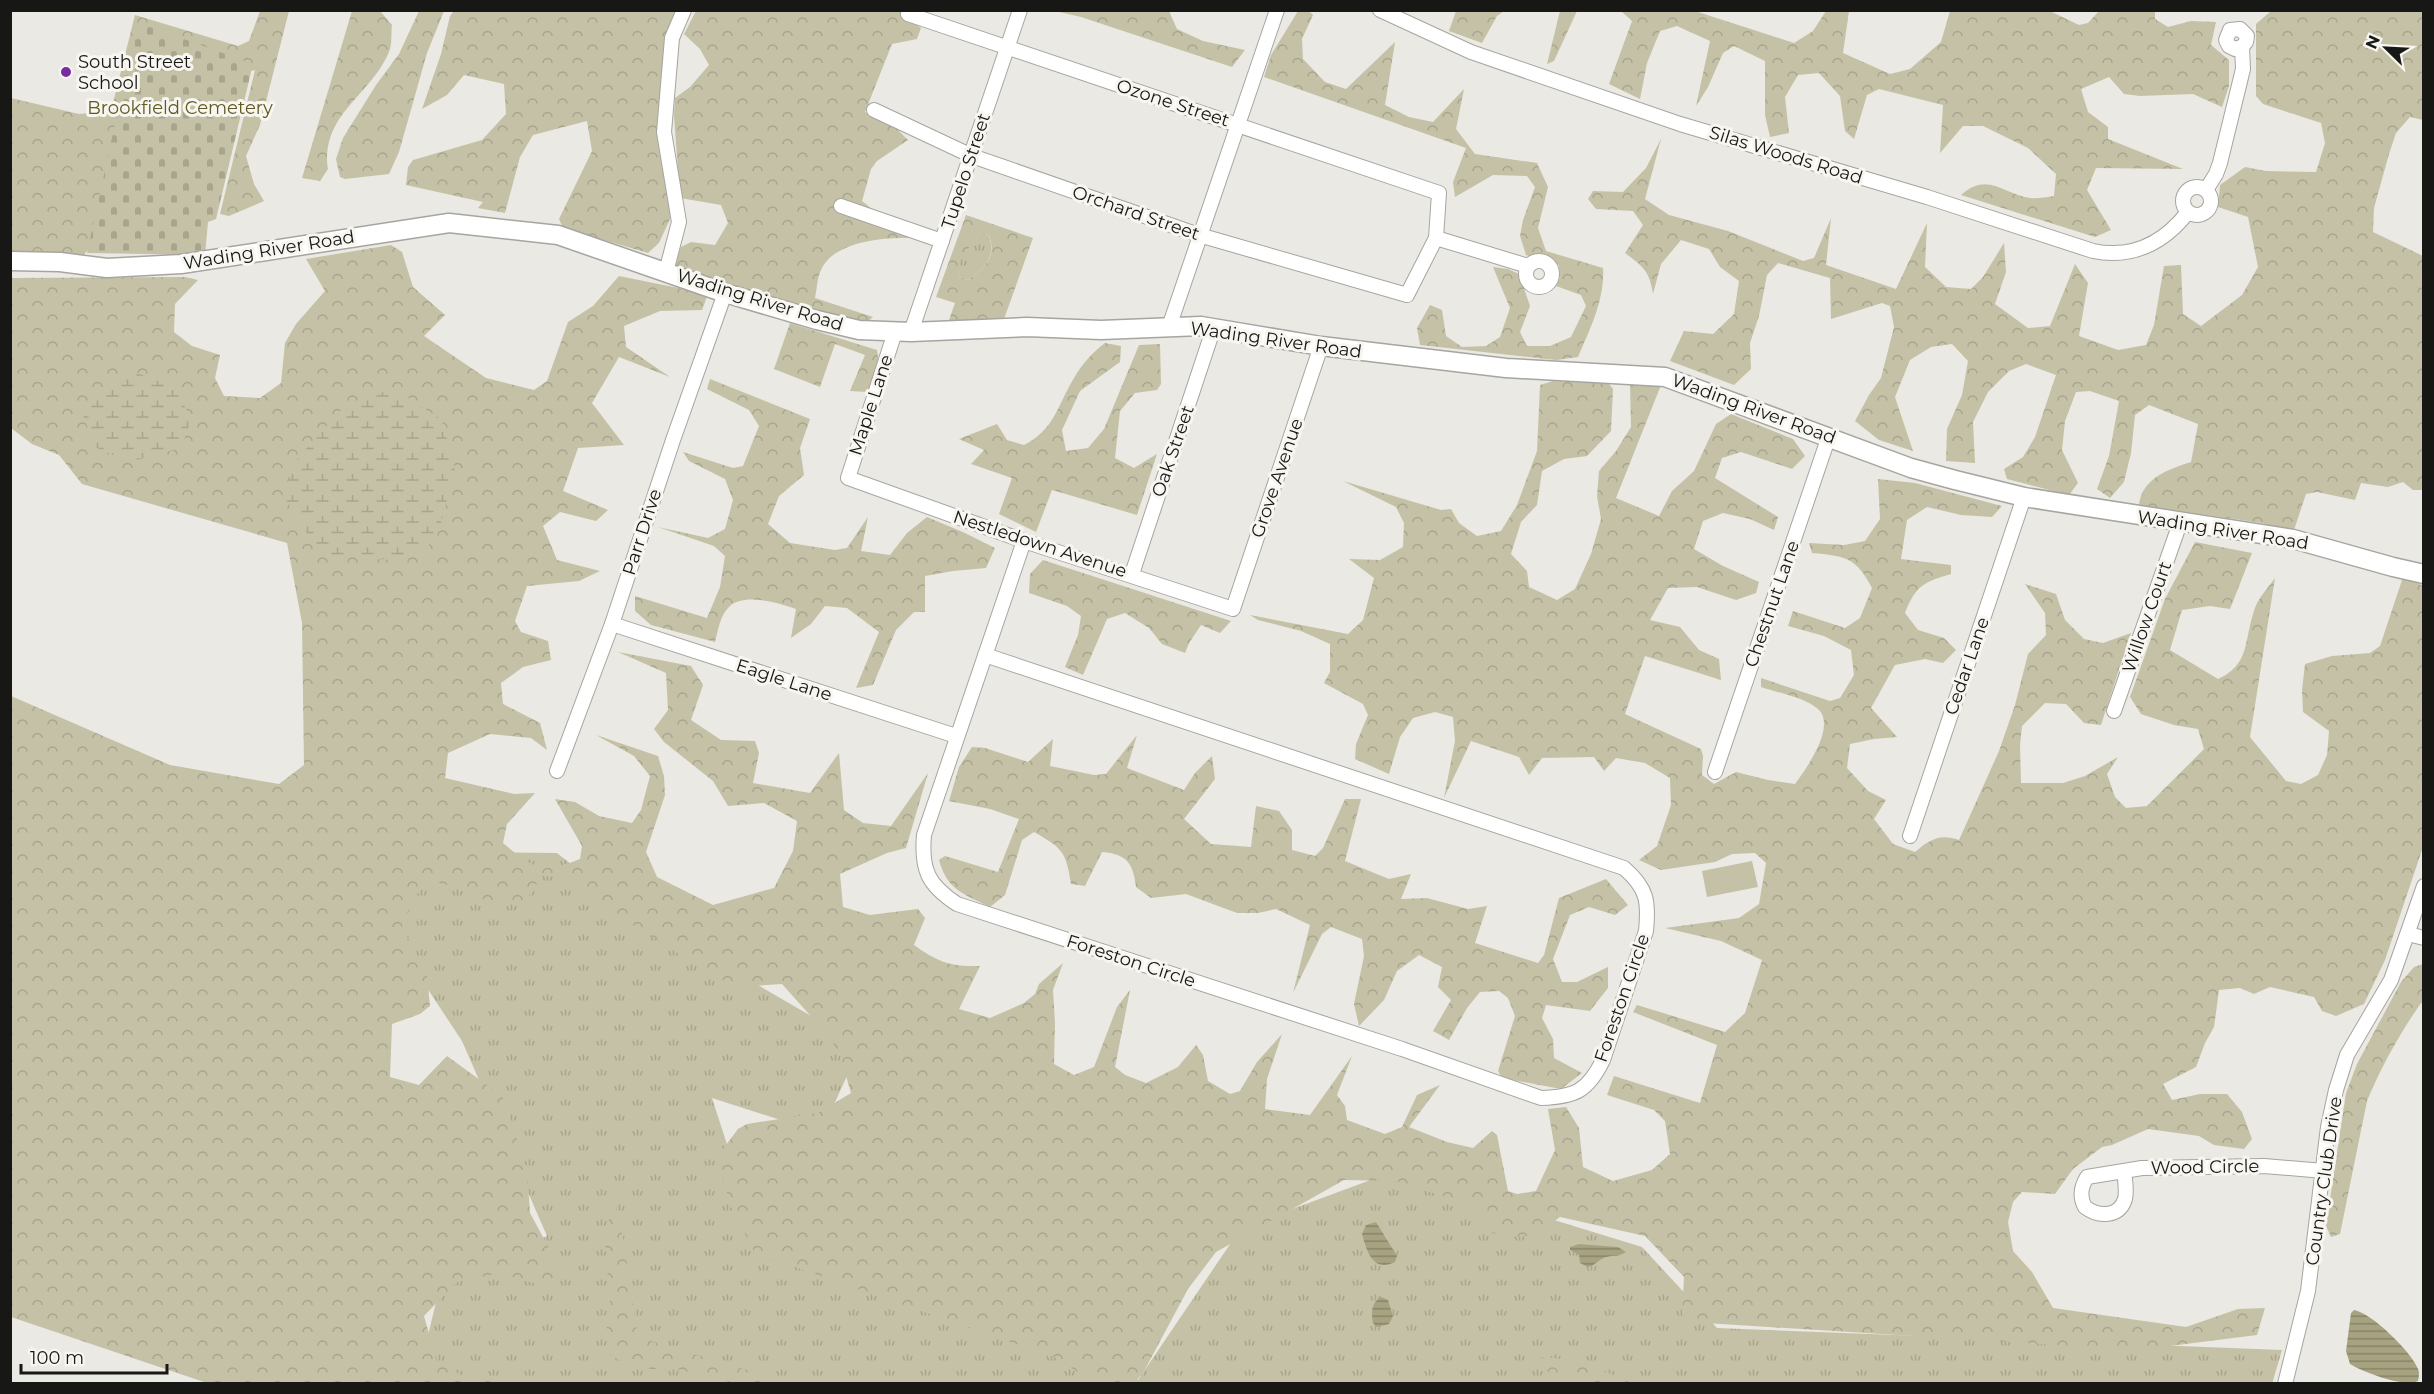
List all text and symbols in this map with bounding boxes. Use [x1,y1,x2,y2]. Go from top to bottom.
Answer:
north arrow [2356,18,2416,78]
text: N [2361,32,2384,52]
place label: South Street School [78,51,191,94]
marker: South Street School [59,65,73,79]
street label: Ozone Street [1114,74,1232,132]
park label: Brookfield Cemetery [87,97,273,119]
street label: Tupelo Street [937,110,995,232]
street label: Silas Woods Road [1707,121,1865,189]
street label: Orchard Street [1069,181,1203,245]
street label: Wading River Road [182,226,356,274]
street label: Wading River Road [674,264,846,336]
street label: Wading River Road [1189,317,1363,363]
street label: Maple Lane [844,352,898,458]
street label: Wading River Road [1669,369,1839,449]
street label: Oak Street [1147,402,1199,500]
street label: Grove Avenue [1246,415,1308,541]
street label: Parr Drive [618,486,666,578]
street label: Nestledown Avenue [950,506,1130,582]
street label: Wading River Road [2136,506,2310,554]
street label: Chestnut Lane [1740,538,1804,670]
street label: Willow Court [2118,558,2176,676]
street label: Cedar Lane [1940,614,1994,718]
street label: Eagle Lane [733,654,835,706]
street label: Foreston Circle [1064,930,1198,992]
street label: Foreston Circle [1590,931,1654,1065]
street label: Country Club Drive [2301,1095,2347,1267]
street label: Wood Circle [2150,1155,2260,1179]
scale bar [21,1337,166,1375]
text: 100 m [30,1347,84,1369]

